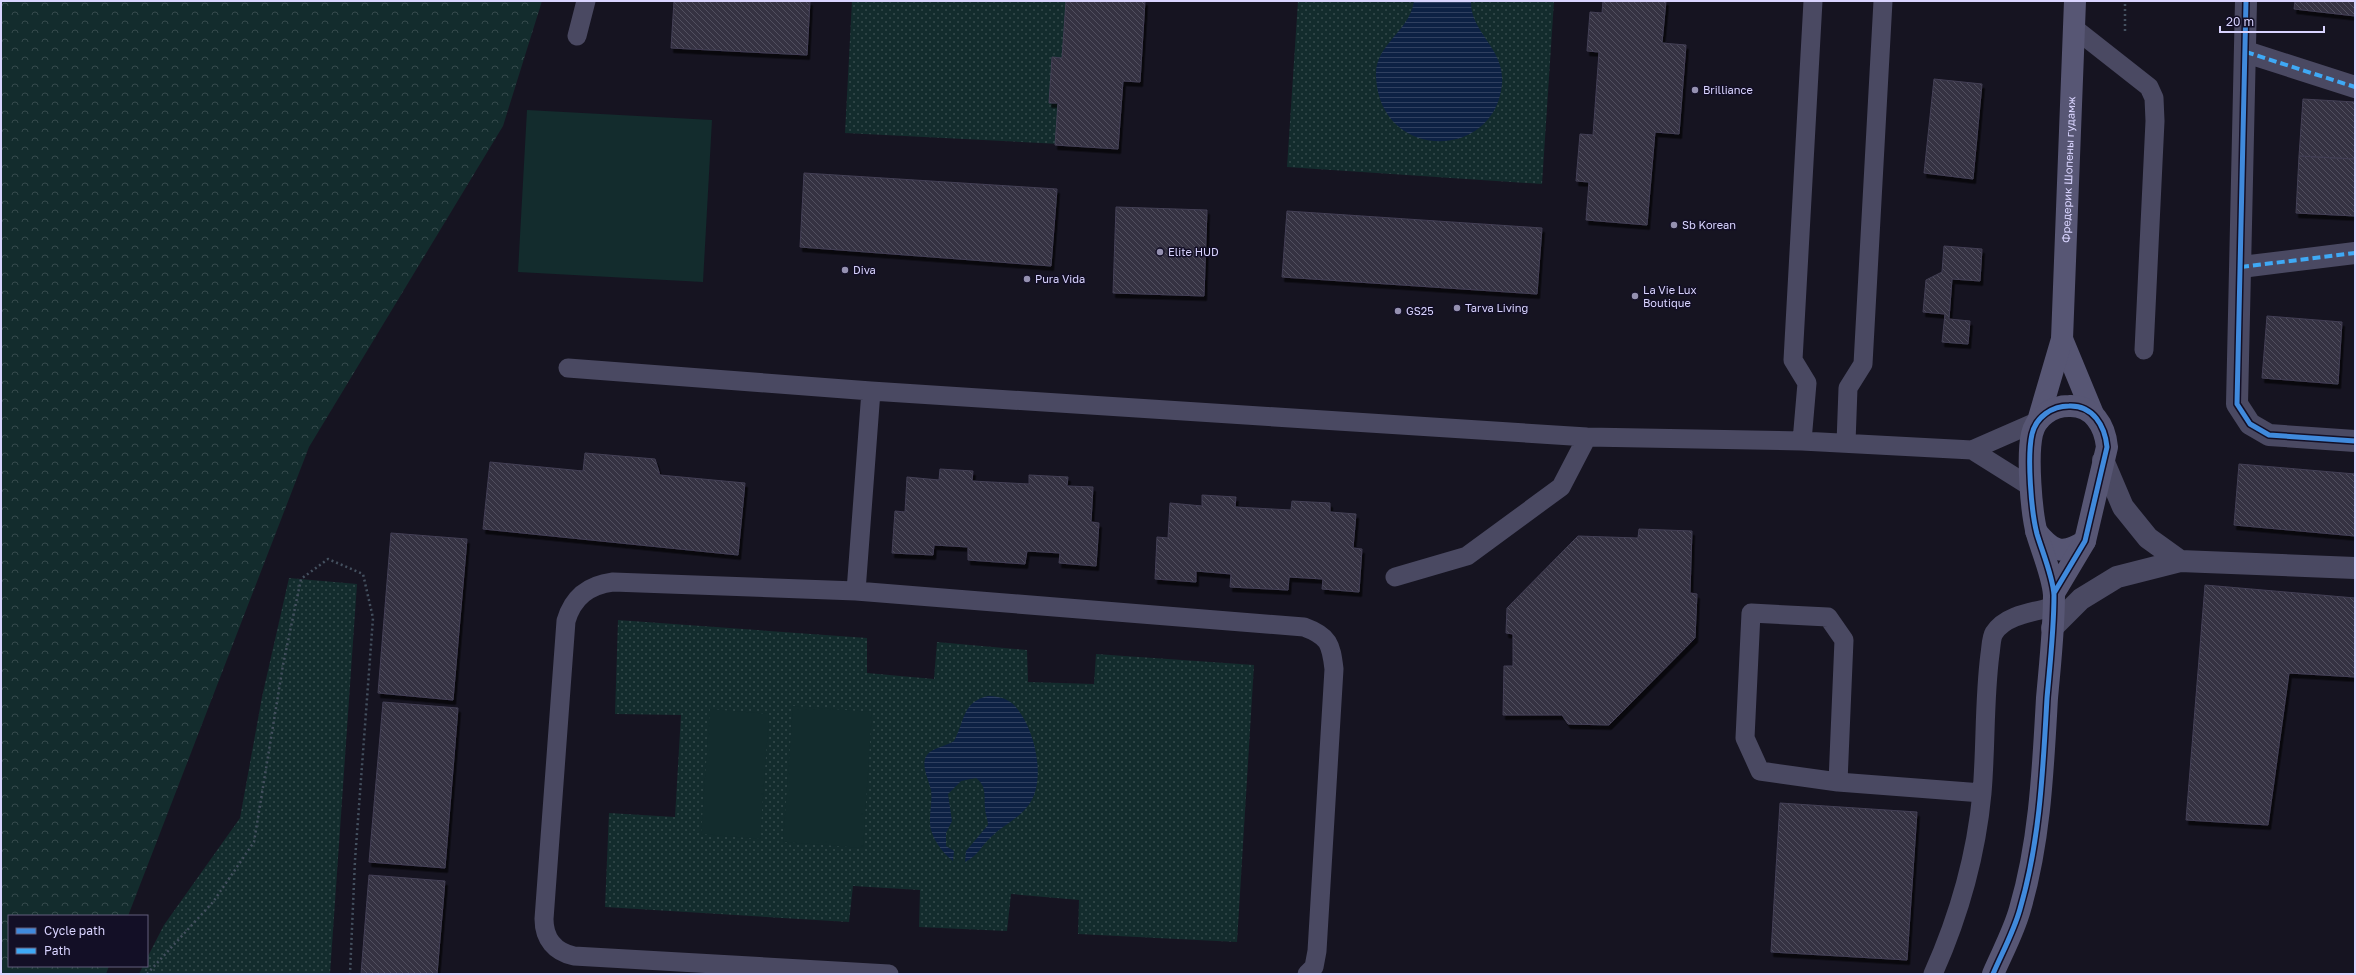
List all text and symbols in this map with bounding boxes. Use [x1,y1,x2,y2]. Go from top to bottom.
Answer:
scale bar [2220,8,2324,34]
text: 20 m [2226,14,2254,29]
place label: Brilliance [1703,83,1753,96]
marker: Brilliance [1690,85,1700,95]
street label: Фредерик Шопены гудамж [2059,96,2077,243]
place label: Sb Korean [1682,218,1736,231]
marker: Sb Korean [1669,220,1679,230]
place label: Elite HUD [1168,245,1219,258]
marker: Elite HUD [1155,247,1165,257]
place label: Diva [853,263,876,276]
marker: Diva [840,265,850,275]
place label: Pura Vida [1035,272,1085,285]
marker: Pura Vida [1022,274,1032,284]
place label: La Vie Lux Boutique [1643,283,1697,309]
marker: La Vie Lux Boutique [1630,291,1640,301]
place label: Tarva Living [1465,301,1528,314]
marker: Tarva Living [1452,303,1462,313]
place label: GS25 [1406,304,1434,317]
marker: GS25 [1393,306,1403,316]
legend [8,915,148,967]
text: Cycle path [44,923,105,938]
text: Path [44,943,71,958]

